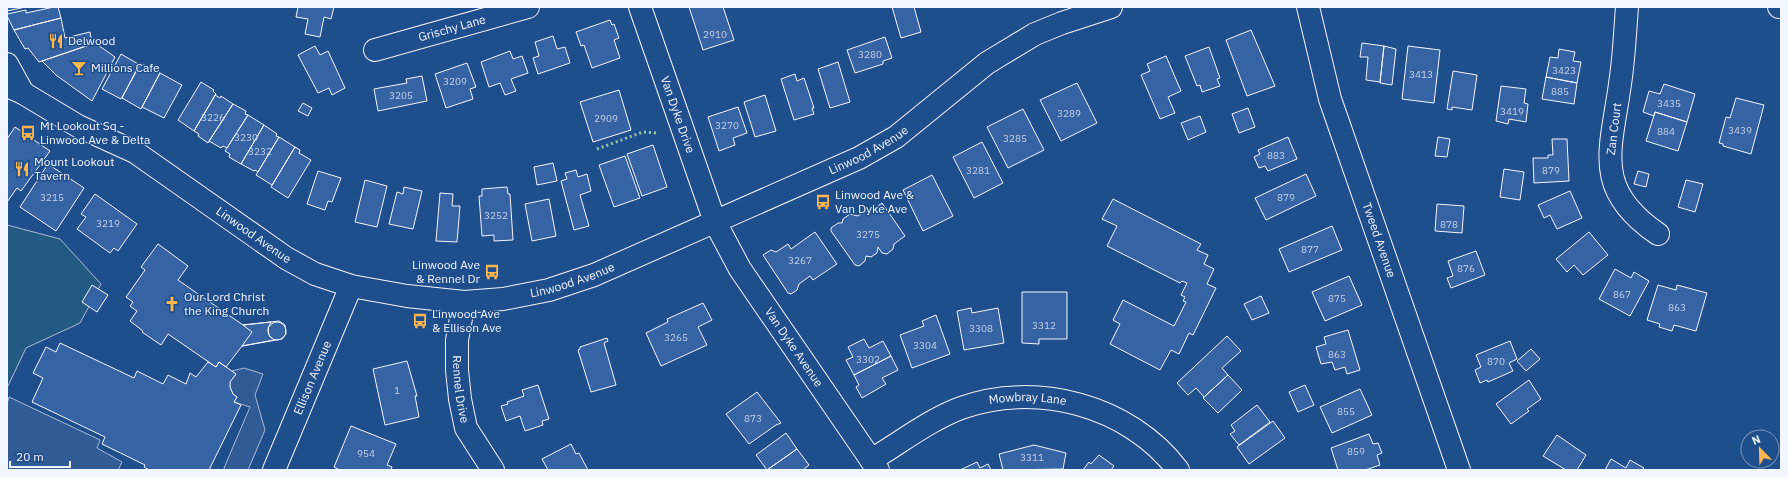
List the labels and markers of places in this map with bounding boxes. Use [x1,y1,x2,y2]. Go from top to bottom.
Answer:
restaurant icon: Delwood [47,32,65,50]
place label: Delwood [68,33,115,48]
bar icon: Millions Cafe [70,59,88,77]
place label: Millions Cafe [91,60,160,75]
place label: Mt Lookout Sq - Linwood Ave & Delta [40,118,151,147]
bus stop icon: Mt Lookout Sq - Linwood Ave & Delta [19,124,37,142]
place label: Mount Lookout Tavern [34,154,114,183]
restaurant icon: Mount Lookout Tavern [13,160,31,178]
place label: Linwood Ave & Van Dyke Ave [835,187,915,216]
bus stop icon: Linwood Ave & Van Dyke Ave [814,193,832,211]
place label: Linwood Ave & Rennel Dr [412,257,481,286]
bus stop icon: Linwood Ave & Rennel Dr [483,263,501,281]
place label: Our Lord Christ the King Church [184,289,269,318]
church icon: Our Lord Christ the King Church [163,295,181,313]
place label: Linwood Ave & Ellison Ave [432,306,502,335]
bus stop icon: Linwood Ave & Ellison Ave [411,312,429,330]

